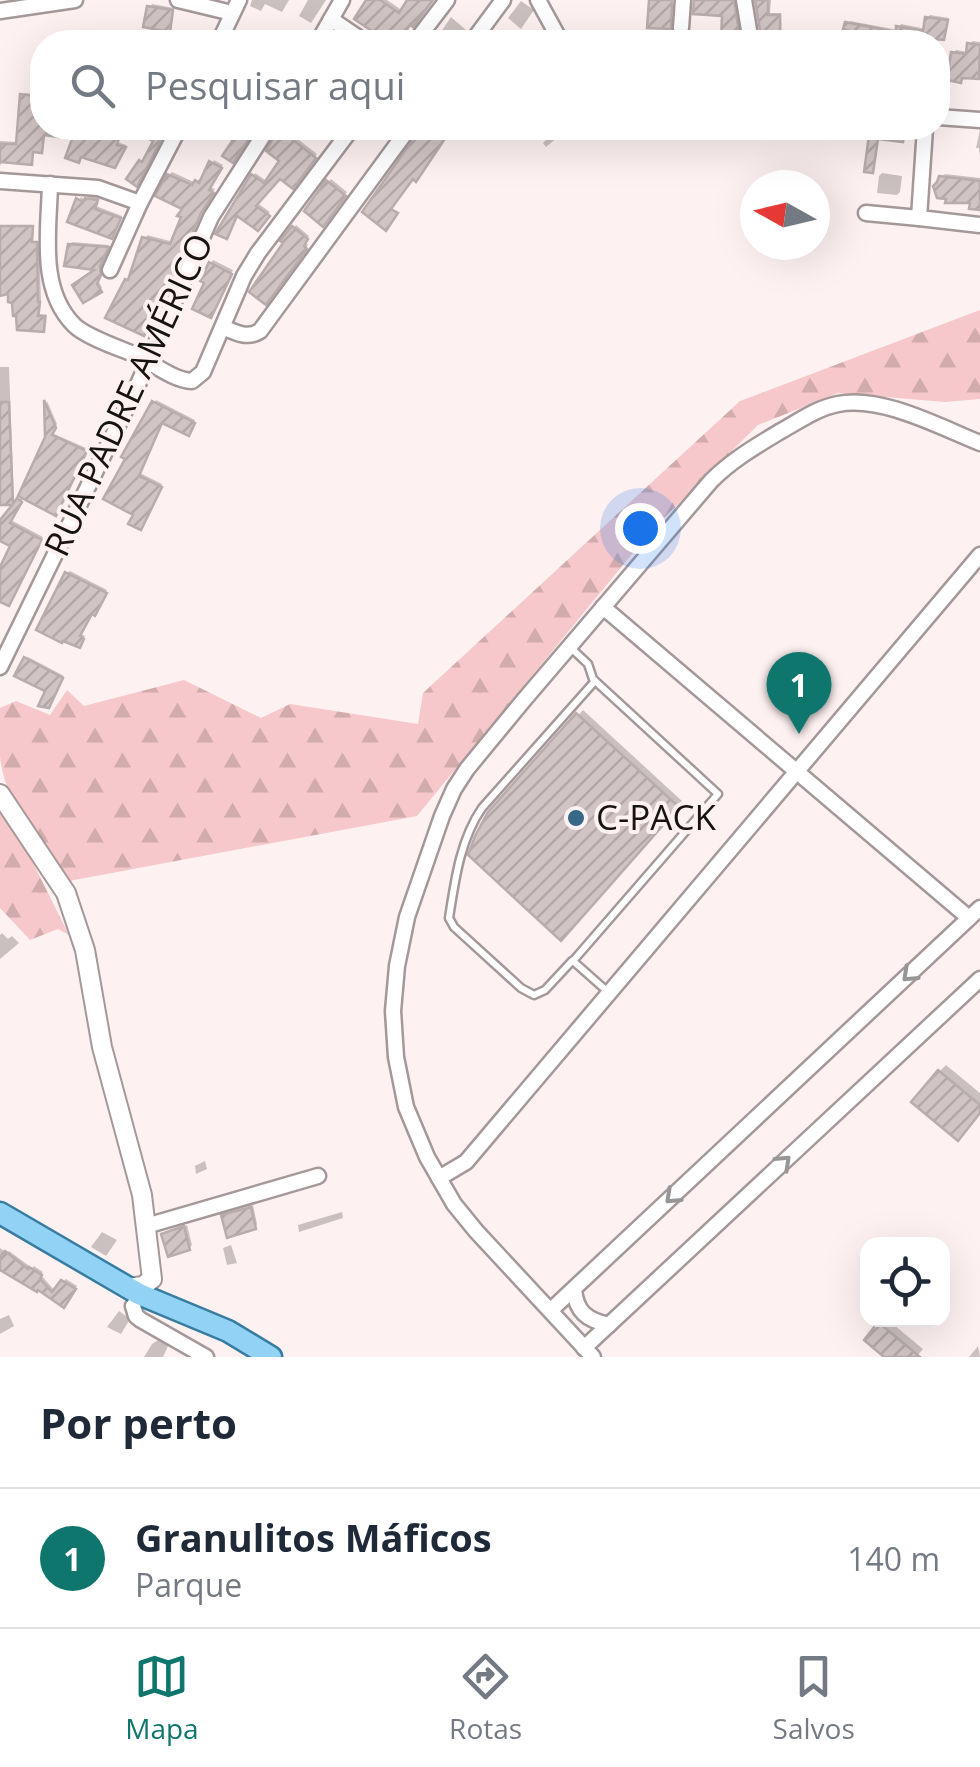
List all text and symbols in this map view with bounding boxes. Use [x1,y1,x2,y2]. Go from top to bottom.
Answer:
search box [30,30,950,140]
icon: search [65,58,120,113]
text: Pesquisar aqui [145,59,405,111]
north arrow [740,170,830,260]
street label: RUA PADRE AMÉRICO [32,225,223,563]
your location [615,503,666,554]
pin: 1 [766,652,832,734]
place label: C-PACK [596,793,717,840]
marker: C-PACK [565,807,587,829]
one-way arrow [902,963,921,981]
one-way arrow [772,1156,791,1174]
one-way arrow [665,1185,684,1203]
map controls [860,1237,950,1327]
button: locate [860,1237,950,1327]
text: Por perto [40,1394,237,1451]
text: Granulitos Máficos [135,1511,492,1563]
text: 1 [63,1537,82,1580]
text: 140 m [847,1537,940,1580]
text: Parque [135,1563,242,1606]
tab: Mapa [125,1649,199,1747]
tab: Rotas [449,1649,522,1747]
tab: Salvos [773,1649,855,1747]

